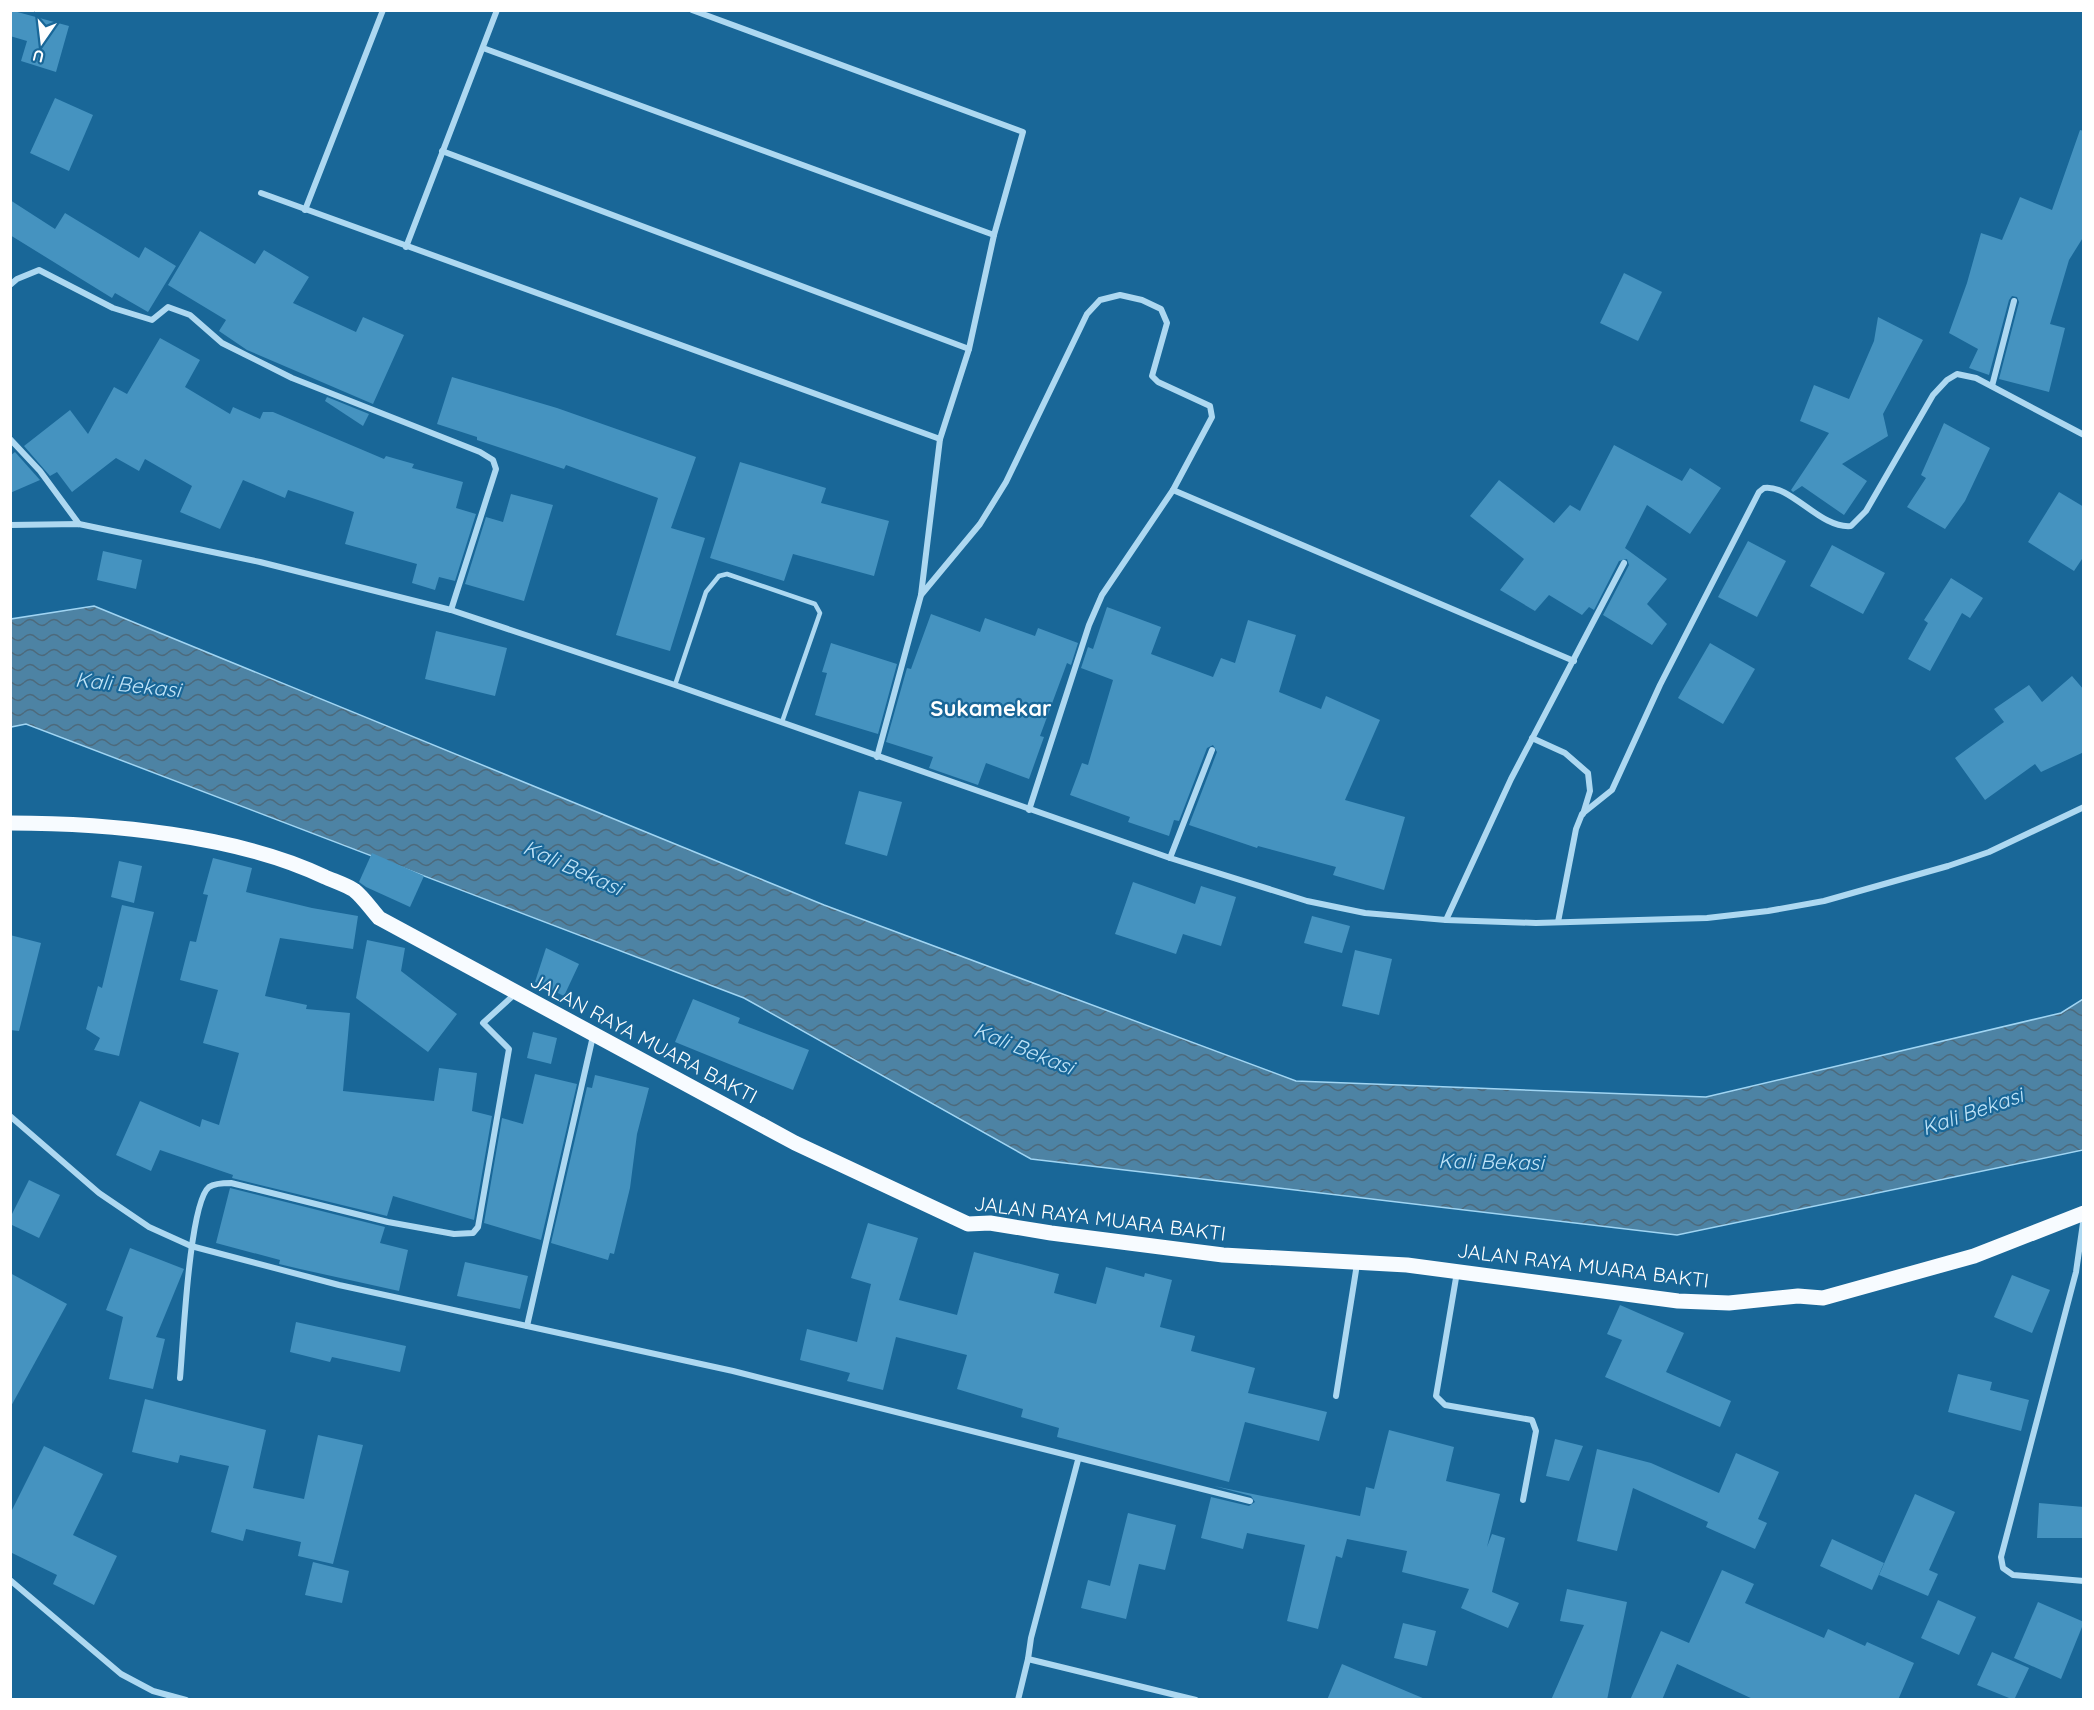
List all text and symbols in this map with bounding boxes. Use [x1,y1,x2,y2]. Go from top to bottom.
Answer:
north arrow [12,12,72,72]
text: U [30,45,46,68]
water label: Kali Bekasi [74,666,184,703]
district label: Sukamekar [930,694,1052,722]
water label: Kali Bekasi [519,834,629,901]
street label: JALAN RAYA MUARA BAKTI [526,967,762,1109]
water label: Kali Bekasi [970,1016,1080,1081]
water label: Kali Bekasi [1918,1081,2029,1140]
water label: Kali Bekasi [1438,1147,1547,1175]
street label: JALAN RAYA MUARA BAKTI [973,1190,1227,1246]
street label: JALAN RAYA MUARA BAKTI [1456,1237,1710,1293]

